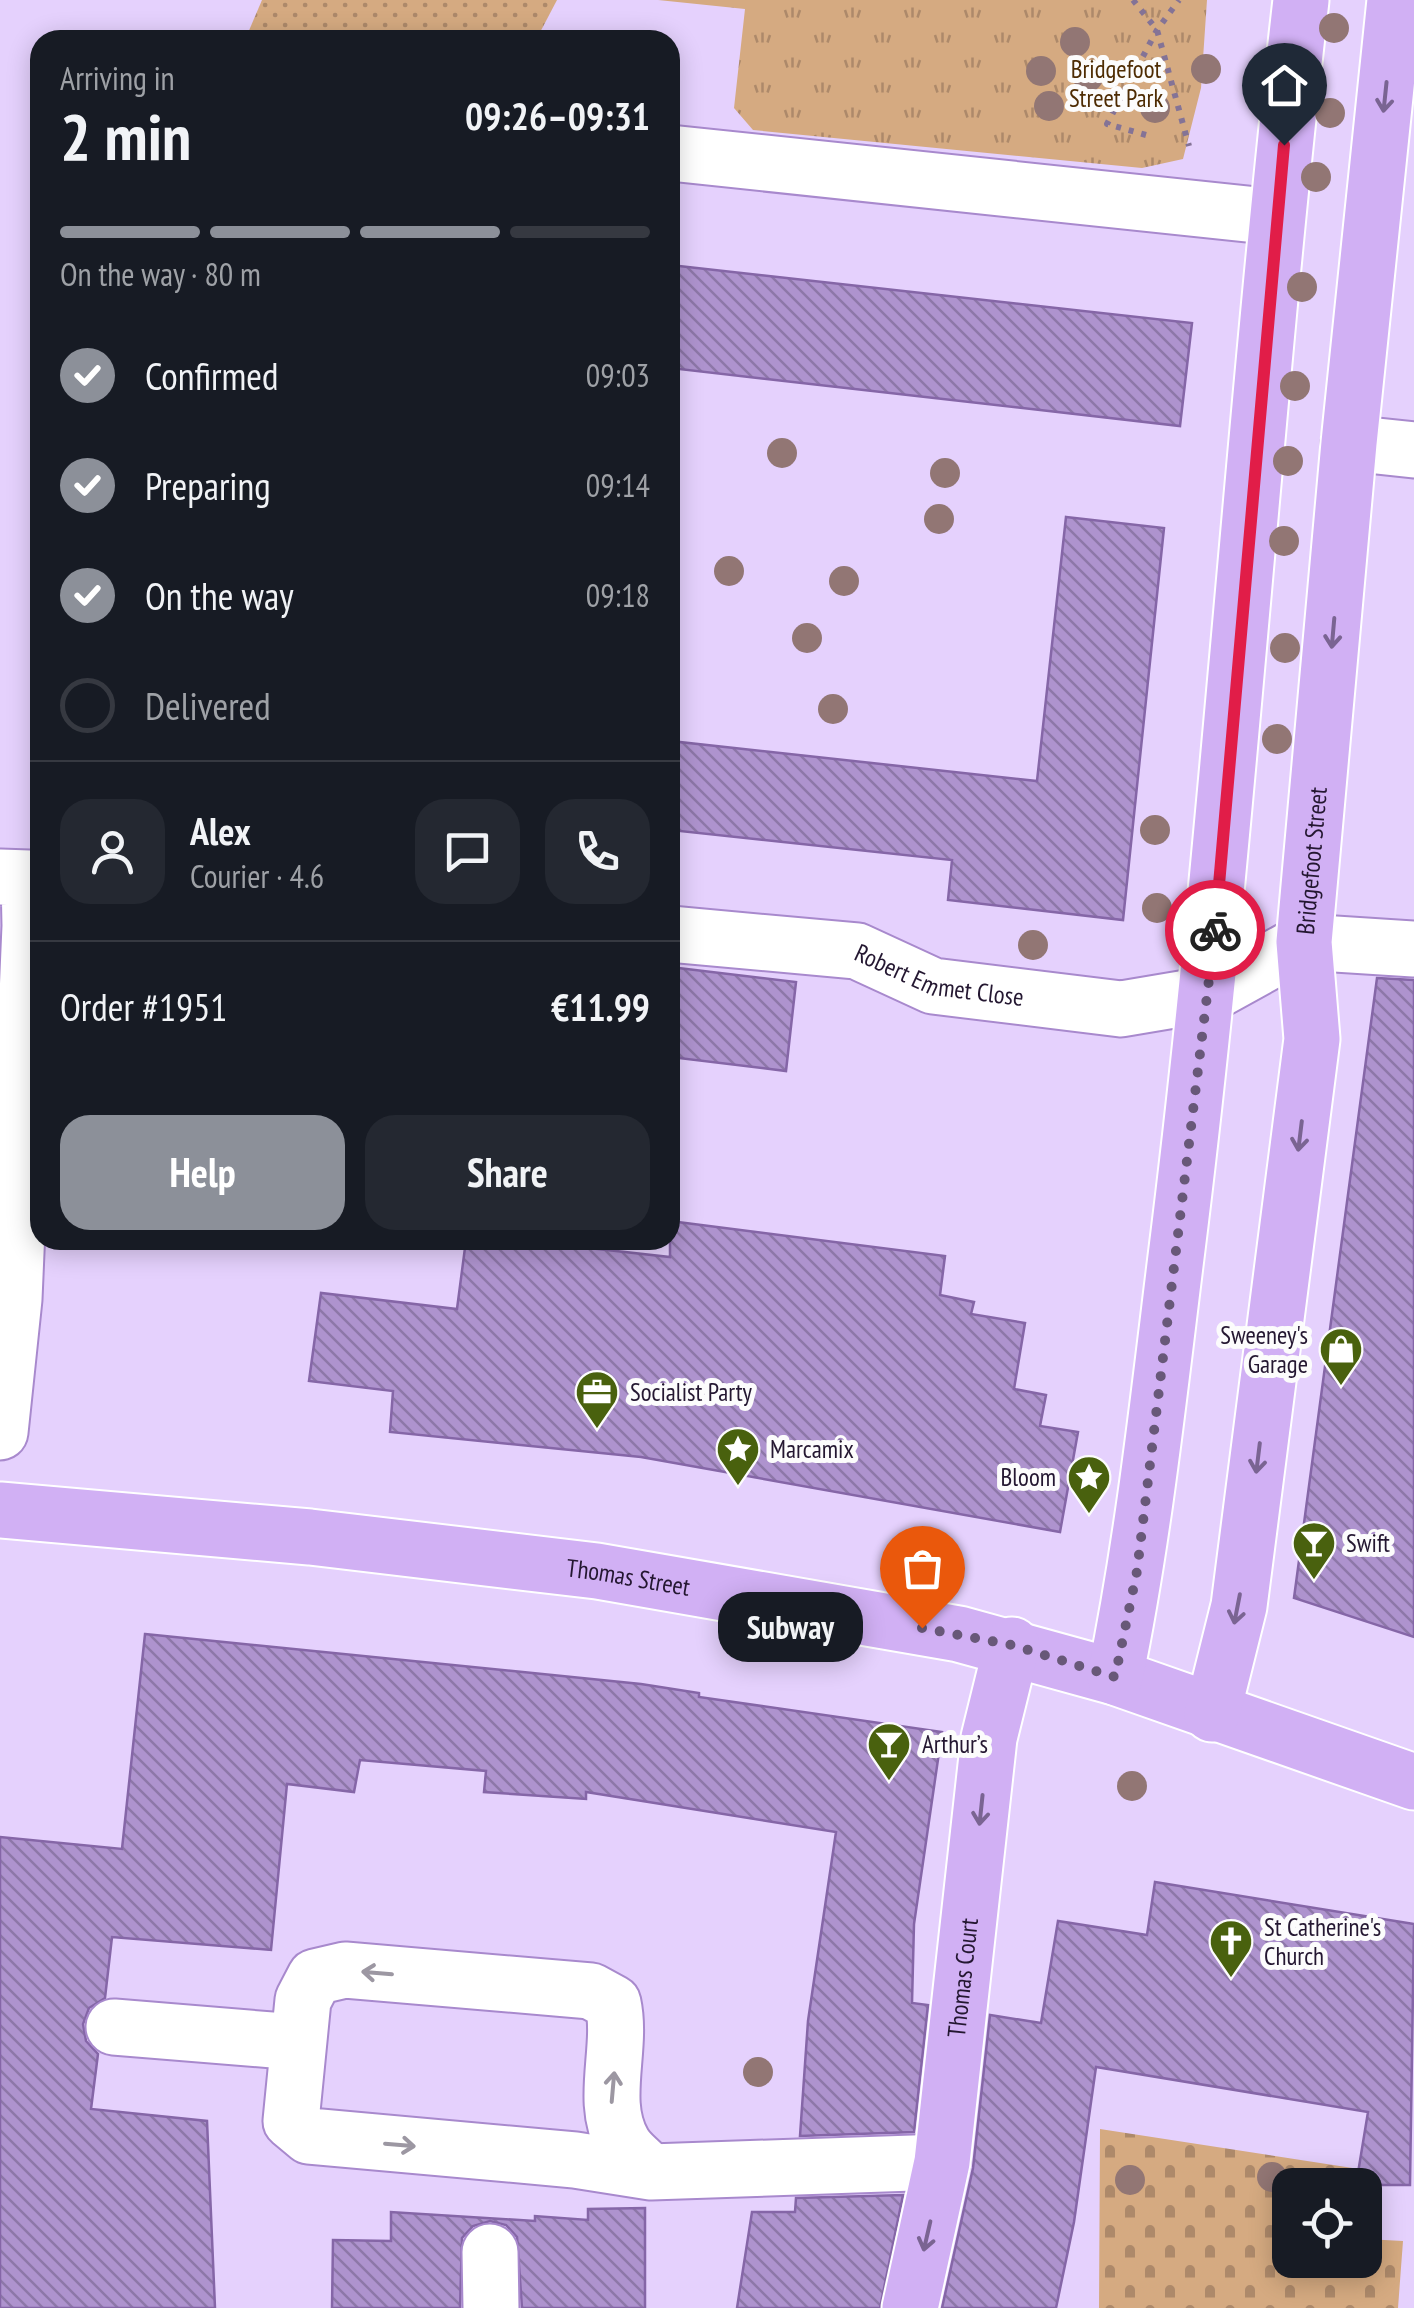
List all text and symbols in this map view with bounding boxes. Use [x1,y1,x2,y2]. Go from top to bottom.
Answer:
pin [1242,43,1327,146]
park label: Bridgefoot Street Park [1069,53,1163,114]
text: Arriving in [60,57,175,99]
icon: home [1257,58,1312,113]
one-way arrow [1375,80,1394,113]
text: 09:26–09:31 [465,91,650,140]
text: 2 min [60,94,191,178]
text: On the way · 80 m [60,253,261,295]
icon: check [60,348,115,403]
text: Confirmed [145,351,278,400]
text: 09:03 [586,354,650,396]
icon: check [60,458,115,513]
text: Preparing [145,461,271,510]
text: 09:14 [586,464,650,506]
icon: check [60,568,115,623]
text: On the way [145,571,293,620]
text: 09:18 [586,574,650,616]
one-way arrow [1323,616,1342,648]
text: Delivered [145,681,271,730]
street label: Bridgefoot Street [1289,785,1334,936]
button: person [60,799,165,904]
button: chat [415,799,520,904]
button: phone [545,799,650,904]
text: Alex [190,806,251,855]
text: Courier · 4.6 [190,855,324,897]
courier [1165,880,1265,980]
icon: bike [1188,903,1243,958]
street label: Robert Emmet Close [850,936,1026,1013]
text: Order #1951 [60,982,227,1031]
text: €11.99 [551,982,650,1031]
button: Help [60,1115,345,1230]
button: Share [365,1115,650,1230]
one-way arrow [1290,1119,1308,1151]
place label: Sweeney's Garage [1220,1319,1308,1380]
shop icon: Sweeney's Garage [1318,1326,1364,1387]
office icon: Socialist Party [574,1369,620,1430]
place label: Socialist Party [630,1376,752,1408]
place icon: Marcamix [715,1426,761,1487]
place label: Marcamix [770,1433,854,1465]
one-way arrow [1248,1441,1266,1474]
place icon: Bloom [1066,1454,1112,1515]
place label: Bloom [1001,1461,1056,1493]
bar icon: Swift [1291,1520,1337,1581]
pin [880,1526,965,1629]
place label: Swift [1346,1527,1390,1559]
icon: bag [895,1541,950,1596]
street label: Thomas Street [565,1552,693,1603]
one-way arrow [1227,1592,1246,1624]
callout: Subway [717,1593,862,1663]
text: Subway [747,1606,834,1648]
bar icon: Arthur’s [866,1721,912,1782]
place label: Arthur’s [922,1728,988,1760]
one-way arrow [972,1793,991,1825]
place label: St Catherine's Church [1264,1911,1381,1972]
street label: Thomas Court [940,1916,985,2039]
church icon: St Catherine's Church [1208,1918,1254,1979]
one-way arrow [361,1963,394,1982]
one-way arrow [604,2072,623,2104]
one-way arrow [383,2136,415,2155]
map controls [1272,2168,1382,2278]
button: locate [1272,2168,1382,2278]
one-way arrow [917,2219,935,2251]

